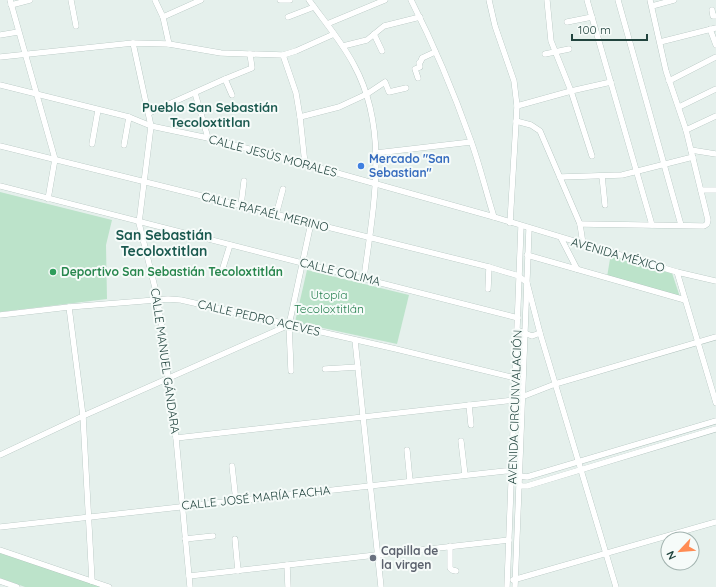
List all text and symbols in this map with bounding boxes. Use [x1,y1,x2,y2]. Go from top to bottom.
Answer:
scale bar [572,16,647,42]
text: 100 m [578,22,611,37]
district label: Pueblo San Sebastián Tecoloxtitlan [142,99,278,130]
street label: CALLE JESÚS MORALES [207,131,339,180]
place label: Mercado "San Sebastian" [369,151,450,180]
marker: Mercado "San Sebastian" [356,161,366,171]
street label: CALLE RAFAÉL MERINO [200,188,330,235]
district label: San Sebastián Tecoloxtitlan [116,226,212,260]
street label: AVENIDA MÉXICO [570,234,667,275]
street label: CALLE COLIMA [298,254,382,289]
place label: Deportivo San Sebastián Tecoloxtitlán [61,264,283,279]
marker: Deportivo San Sebastián Tecoloxtitlán [48,267,58,277]
street label: CALLE MANUEL GÁNDARA [148,287,183,435]
park label: Utopía Tecoloxtitlán [294,287,364,316]
street label: CALLE PEDRO ACEVES [196,296,322,339]
street label: AVENIDA CIRCUNVALACIÓN [504,329,525,485]
street label: CALLE JOSÉ MARÍA FACHA [181,482,331,513]
north arrow [660,531,700,571]
place label: Capilla de la virgen [381,543,438,572]
text: N [663,549,679,562]
marker: Capilla de la virgen [368,553,378,563]

